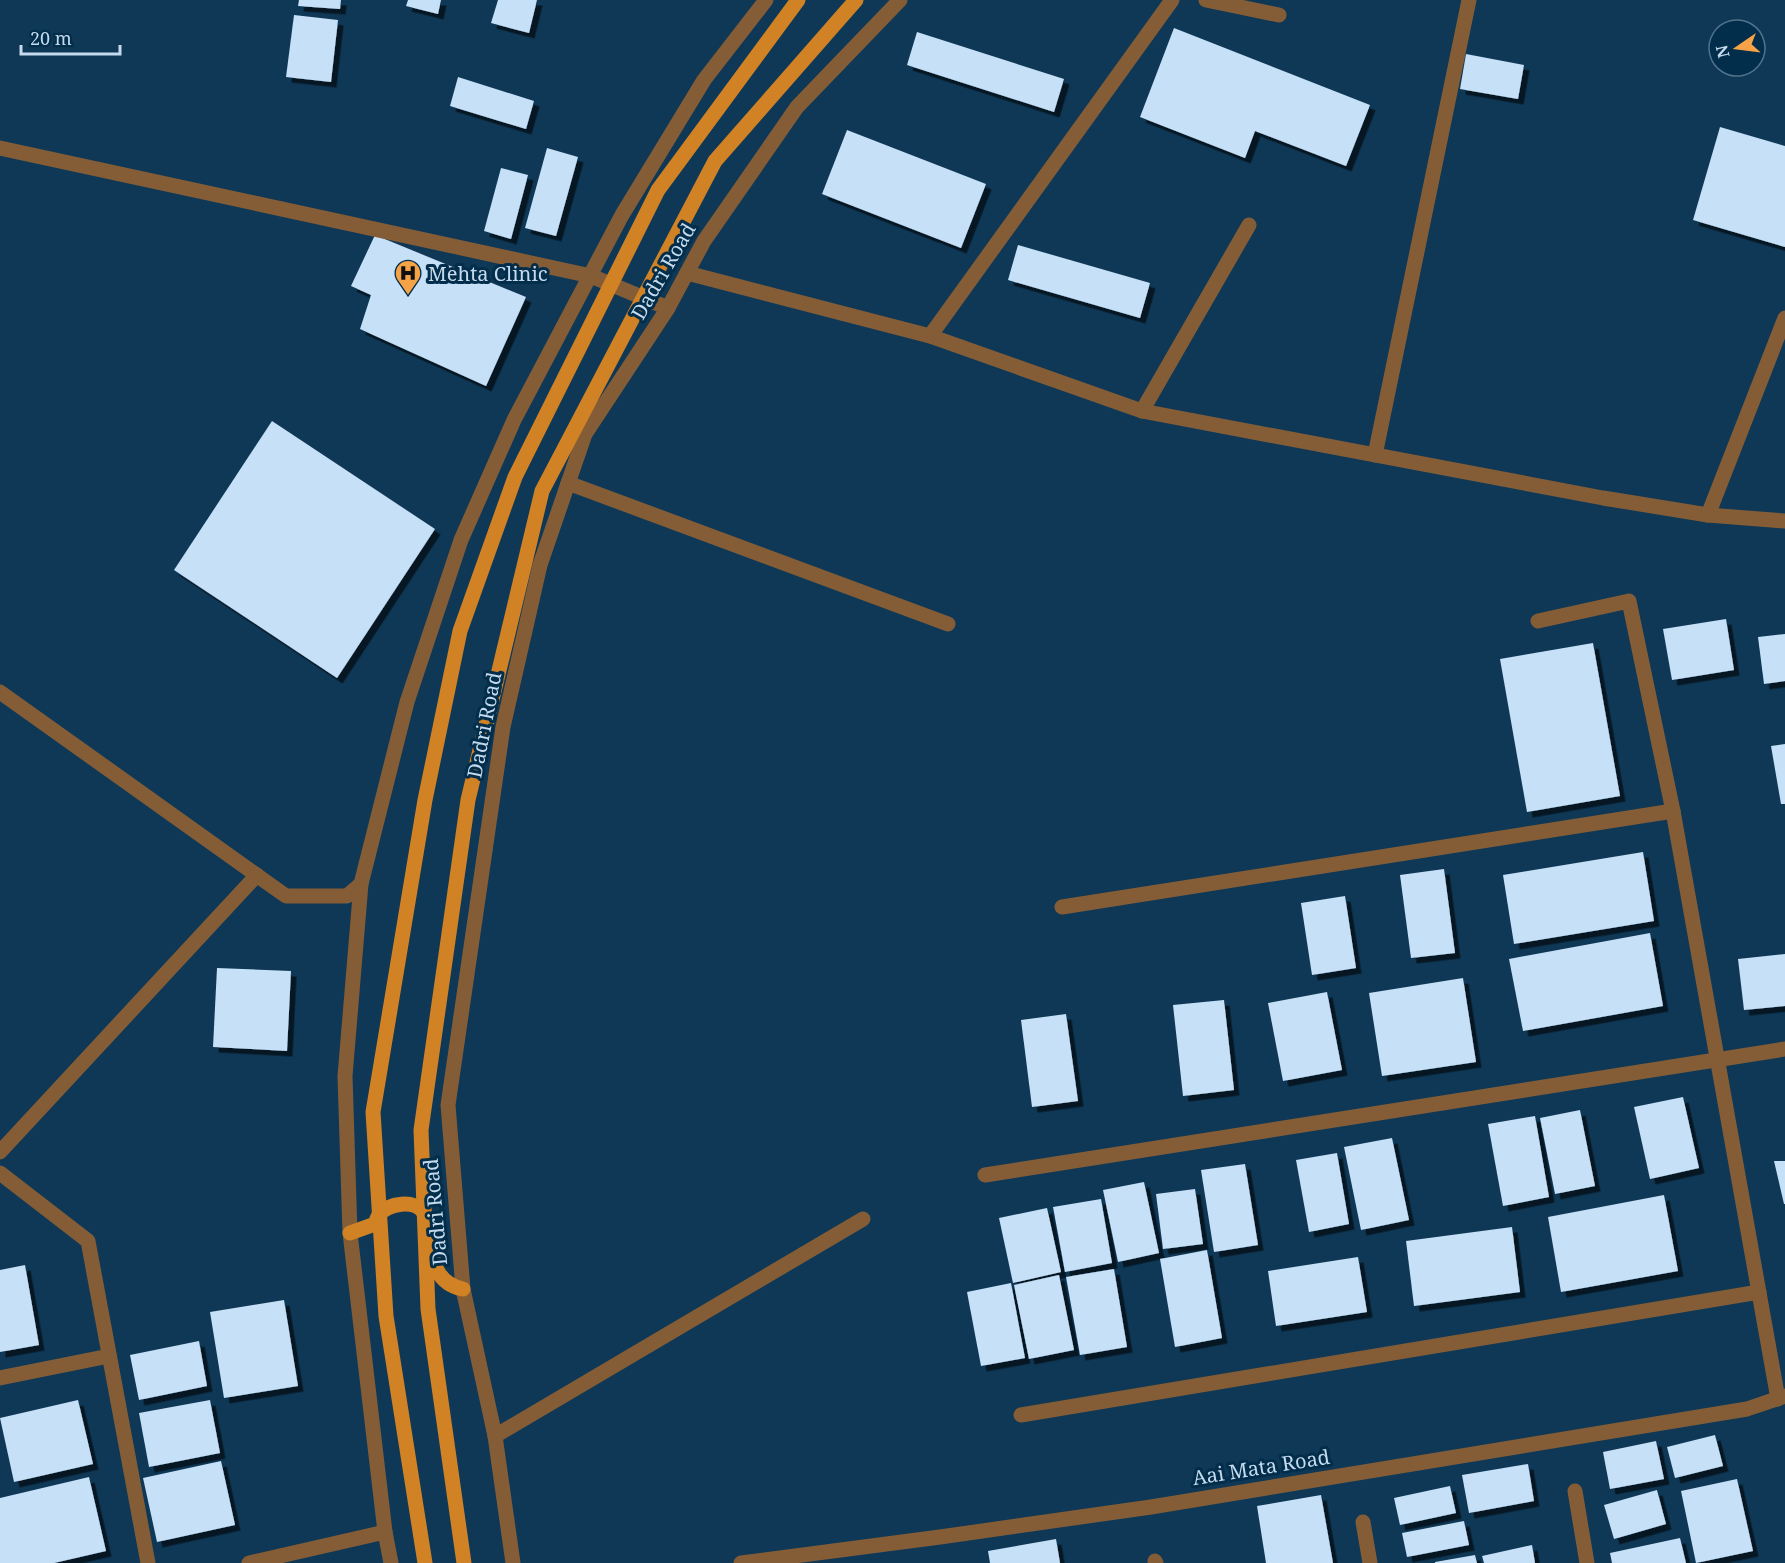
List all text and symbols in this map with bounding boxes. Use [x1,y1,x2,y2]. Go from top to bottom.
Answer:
scale bar [21,18,120,56]
north arrow [1707,18,1767,78]
text: 20 m [30,26,72,50]
text: N [1710,42,1735,60]
street label: Dadri Road [624,218,702,324]
hospital icon: Mehta Clinic [393,258,423,296]
place label: Mehta Clinic [428,260,548,287]
street label: Dadri Road [461,670,507,780]
street label: Dadri Road [417,1157,453,1267]
street label: Aai Mata Road [1190,1443,1332,1491]

